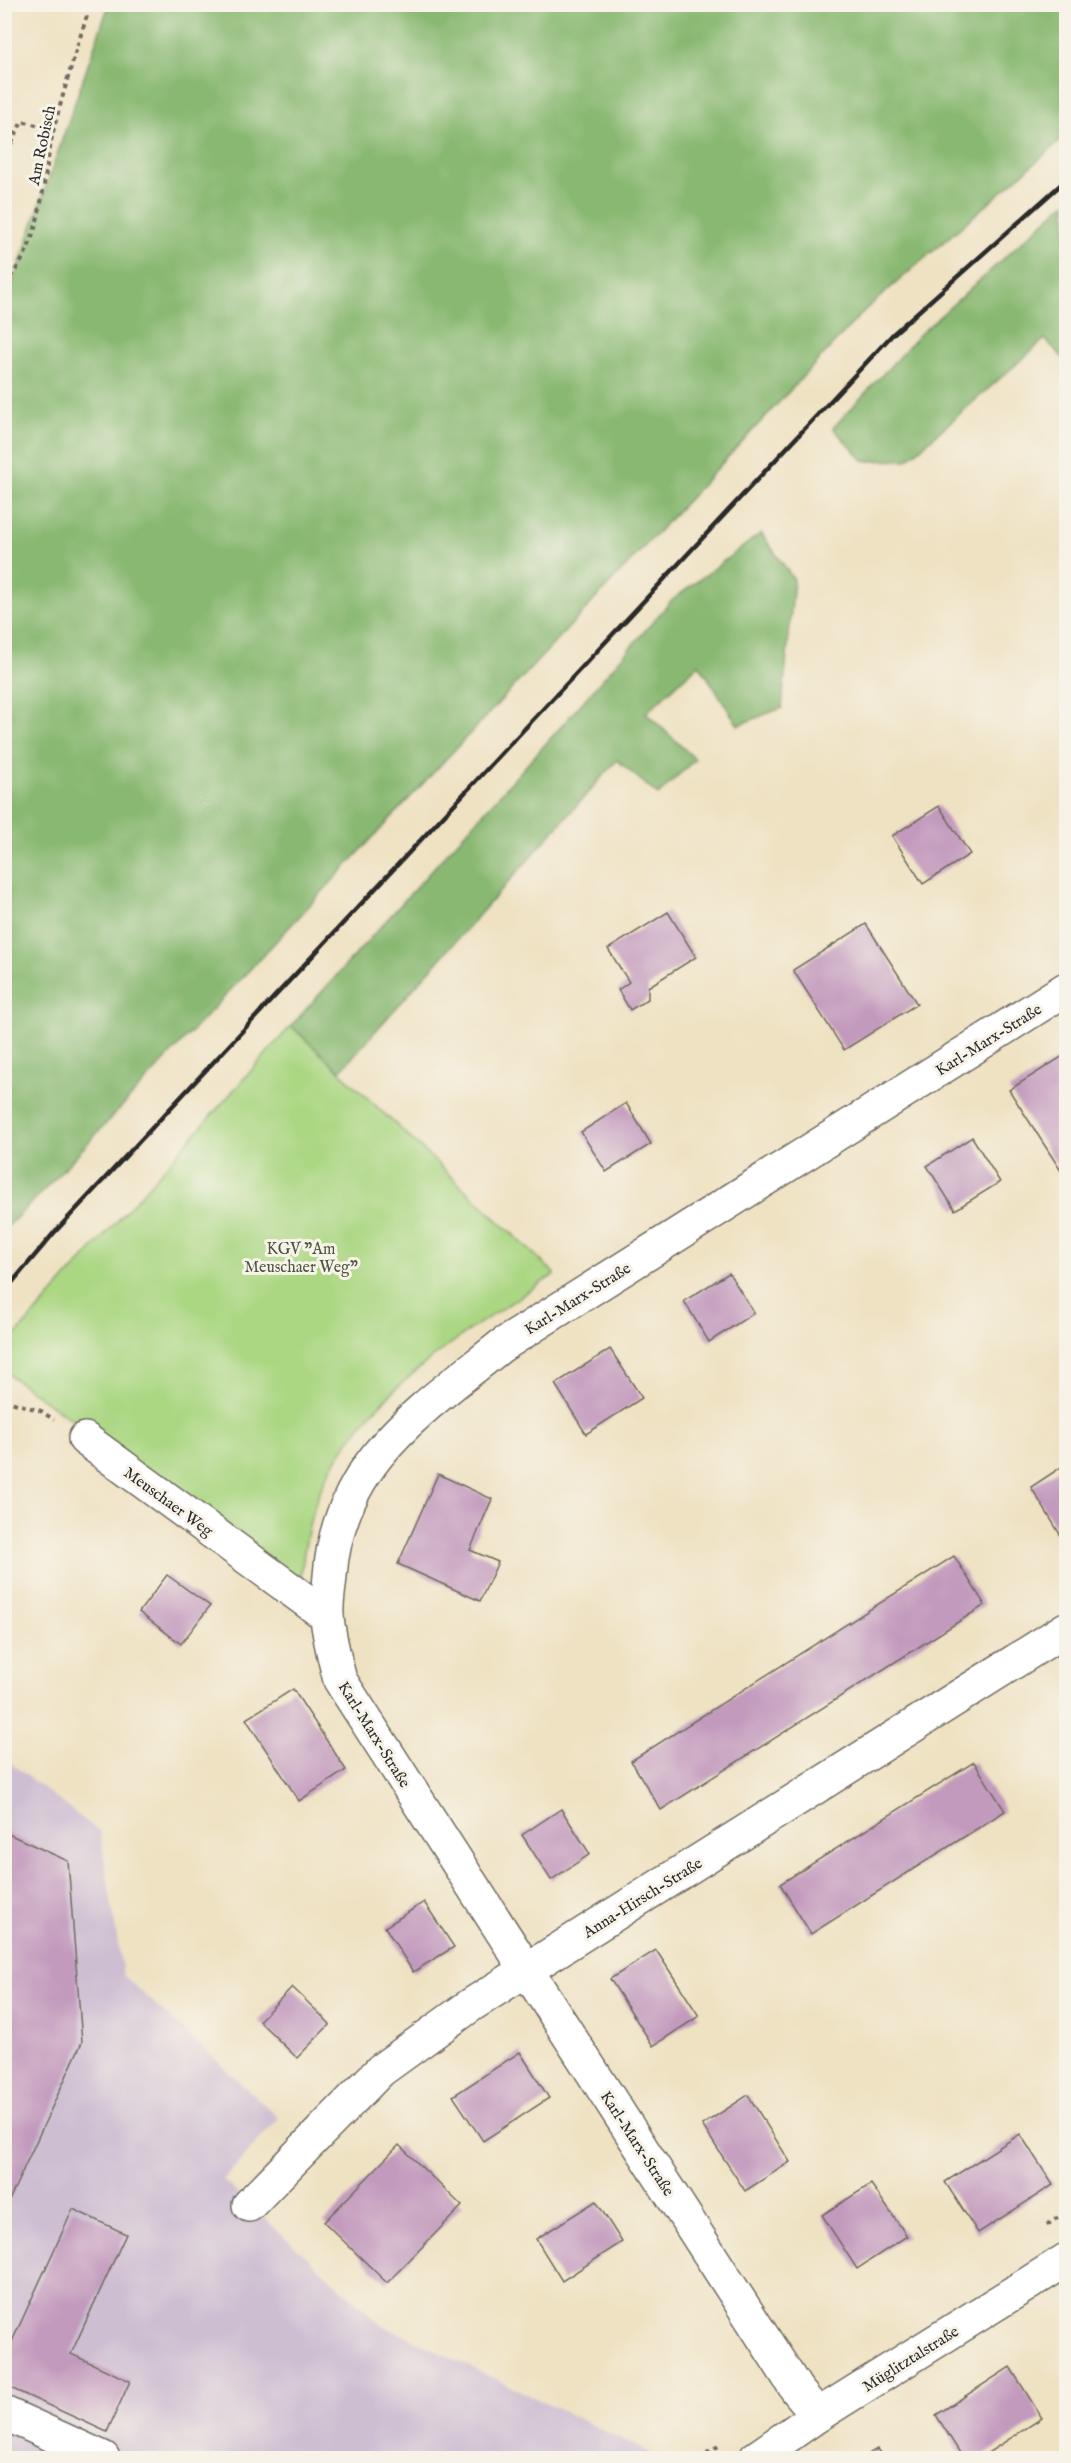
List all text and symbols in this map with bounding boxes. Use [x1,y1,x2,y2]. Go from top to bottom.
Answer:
street label: Am Robisch [25,103,61,188]
street label: Karl-Marx-Straße [932,1000,1046,1081]
park label: KGV "Am Meuschaer Weg" [244,1240,358,1278]
street label: Karl-Marx-Straße [521,1259,635,1340]
street label: Meuschaer Weg [119,1463,217,1542]
street label: Karl-Marx-Straße [333,1678,414,1792]
street label: Anna-Hirsch-Straße [579,1854,706,1944]
street label: Karl-Marx-Straße [595,2088,678,2200]
street label: Müglitztalstraße [859,2322,963,2397]

